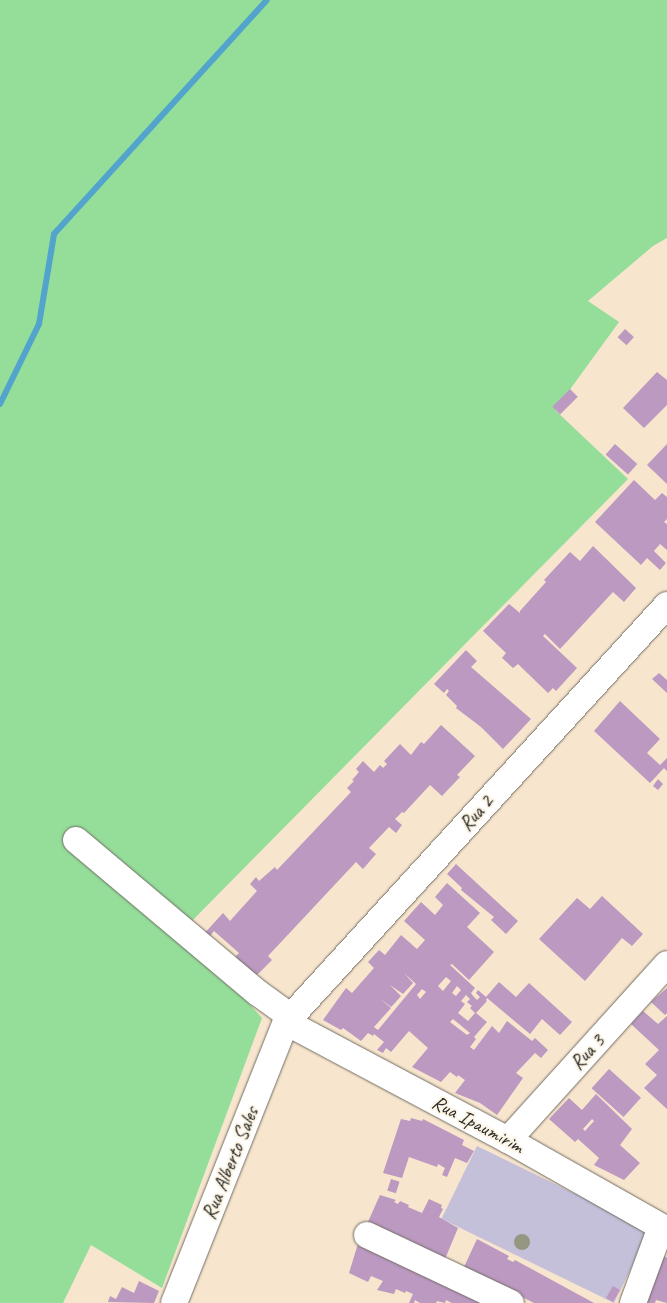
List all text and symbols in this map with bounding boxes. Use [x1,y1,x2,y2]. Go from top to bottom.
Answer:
street label: Rua 2 [454,790,498,836]
street label: Rua 3 [565,1029,609,1075]
street label: Rua Ipaumirim [428,1090,528,1158]
street label: Rua Alberto Sales [196,1103,264,1223]

